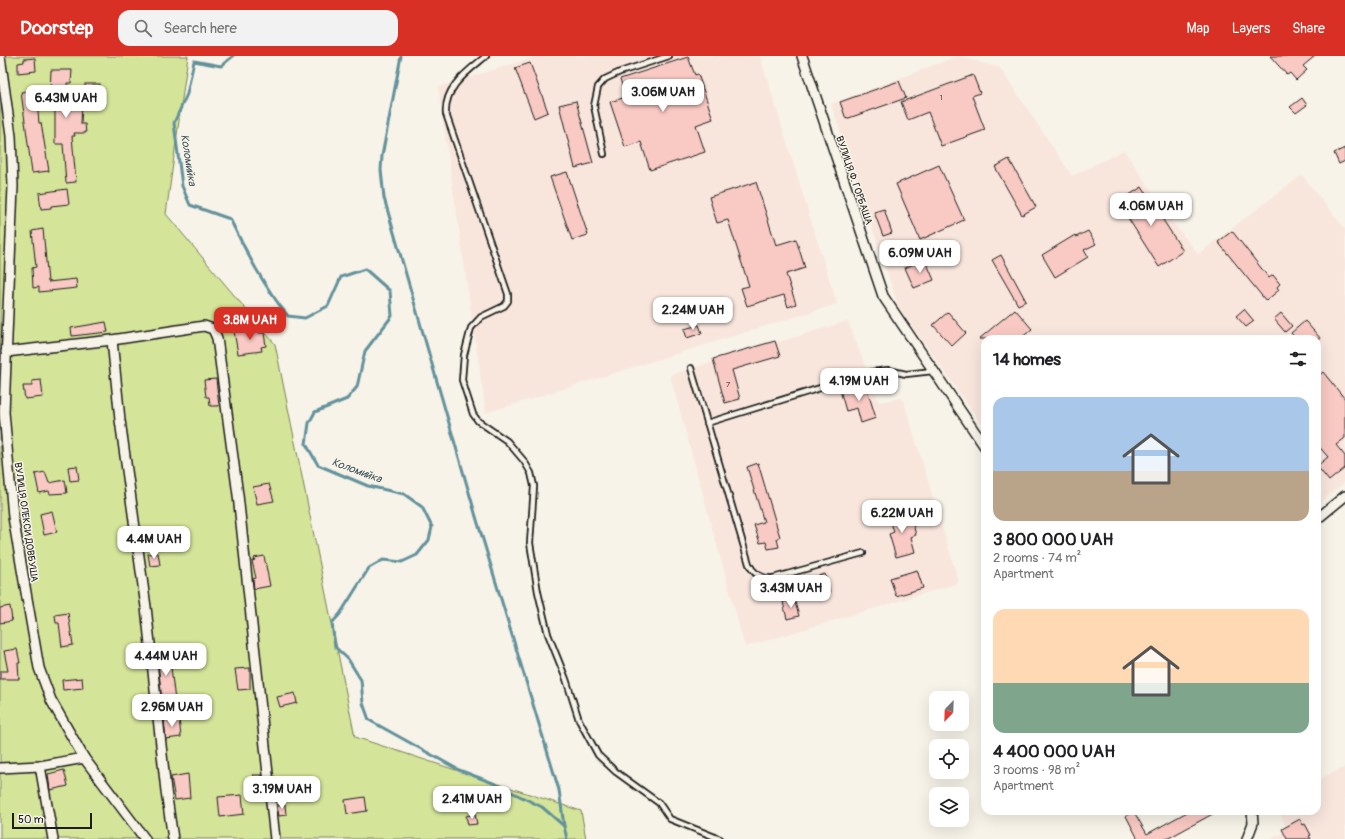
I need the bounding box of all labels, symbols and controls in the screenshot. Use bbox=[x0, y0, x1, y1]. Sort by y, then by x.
search box bbox=[118, 10, 398, 46]
text: Doorstep bbox=[20, 16, 94, 40]
icon: search bbox=[132, 17, 154, 39]
text: Search here bbox=[164, 19, 237, 38]
text: Map bbox=[1187, 20, 1210, 37]
text: Layers bbox=[1232, 20, 1270, 37]
text: Share bbox=[1292, 20, 1325, 37]
pin: 3.06M UAH bbox=[617, 79, 709, 113]
text: 3.06M UAH bbox=[631, 84, 695, 100]
pin: 6.43M UAH bbox=[20, 85, 112, 119]
text: 6.43M UAH bbox=[35, 90, 97, 106]
house number: 1 bbox=[939, 93, 943, 102]
water label: Коломийка bbox=[178, 133, 199, 188]
street label: ВУЛИЦЯ Ф. ГОРБАША bbox=[833, 134, 875, 227]
pin: 4.06M UAH bbox=[1105, 193, 1197, 227]
text: 4.06M UAH bbox=[1119, 198, 1183, 214]
pin: 6.09M UAH bbox=[874, 240, 966, 274]
text: 6.09M UAH bbox=[888, 245, 952, 261]
pin: 2.24M UAH bbox=[647, 297, 739, 331]
text: 2.24M UAH bbox=[662, 302, 724, 318]
pin: 3.8M UAH bbox=[209, 307, 291, 341]
text: 3.8M UAH bbox=[223, 312, 277, 328]
icon: filters bbox=[1287, 348, 1309, 370]
text: 14 homes bbox=[993, 349, 1061, 370]
pin: 4.19M UAH bbox=[813, 368, 905, 402]
text: 4.19M UAH bbox=[829, 373, 889, 389]
house number: 7 bbox=[726, 380, 731, 389]
icon: home bbox=[1115, 423, 1187, 495]
water label: Коломийка bbox=[330, 455, 384, 486]
street label: ВУЛИЦЯ ОЛЕКСИ ДОВБУША bbox=[12, 461, 40, 583]
pin: 6.22M UAH bbox=[856, 500, 948, 534]
text: 6.22M UAH bbox=[871, 505, 933, 521]
pin: 4.4M UAH bbox=[113, 526, 195, 560]
text: 3 800 000 UAH bbox=[993, 529, 1113, 550]
text: 4.4M UAH bbox=[126, 531, 182, 547]
text: 2 rooms · 74 m² bbox=[993, 550, 1081, 566]
text: Apartment bbox=[993, 566, 1054, 582]
pin: 3.43M UAH bbox=[745, 575, 837, 609]
text: 3.43M UAH bbox=[760, 580, 822, 596]
icon: home bbox=[1115, 635, 1187, 707]
pin: 4.44M UAH bbox=[120, 643, 212, 677]
text: 4.44M UAH bbox=[135, 648, 197, 664]
north arrow bbox=[929, 691, 969, 731]
map controls bbox=[929, 691, 969, 827]
pin: 2.96M UAH bbox=[126, 694, 218, 728]
text: 2.96M UAH bbox=[141, 699, 203, 715]
button: locate bbox=[929, 739, 969, 779]
text: 4 400 000 UAH bbox=[993, 741, 1115, 762]
text: 3 rooms · 98 m² bbox=[993, 762, 1080, 778]
pin: 3.19M UAH bbox=[236, 776, 328, 810]
text: Apartment bbox=[993, 778, 1054, 794]
text: 3.19M UAH bbox=[252, 781, 312, 797]
pin: 2.41M UAH bbox=[426, 786, 518, 820]
button: layers bbox=[929, 787, 969, 827]
text: 2.41M UAH bbox=[442, 791, 502, 807]
scale bar bbox=[12, 811, 92, 830]
text: 50 m bbox=[18, 813, 44, 826]

